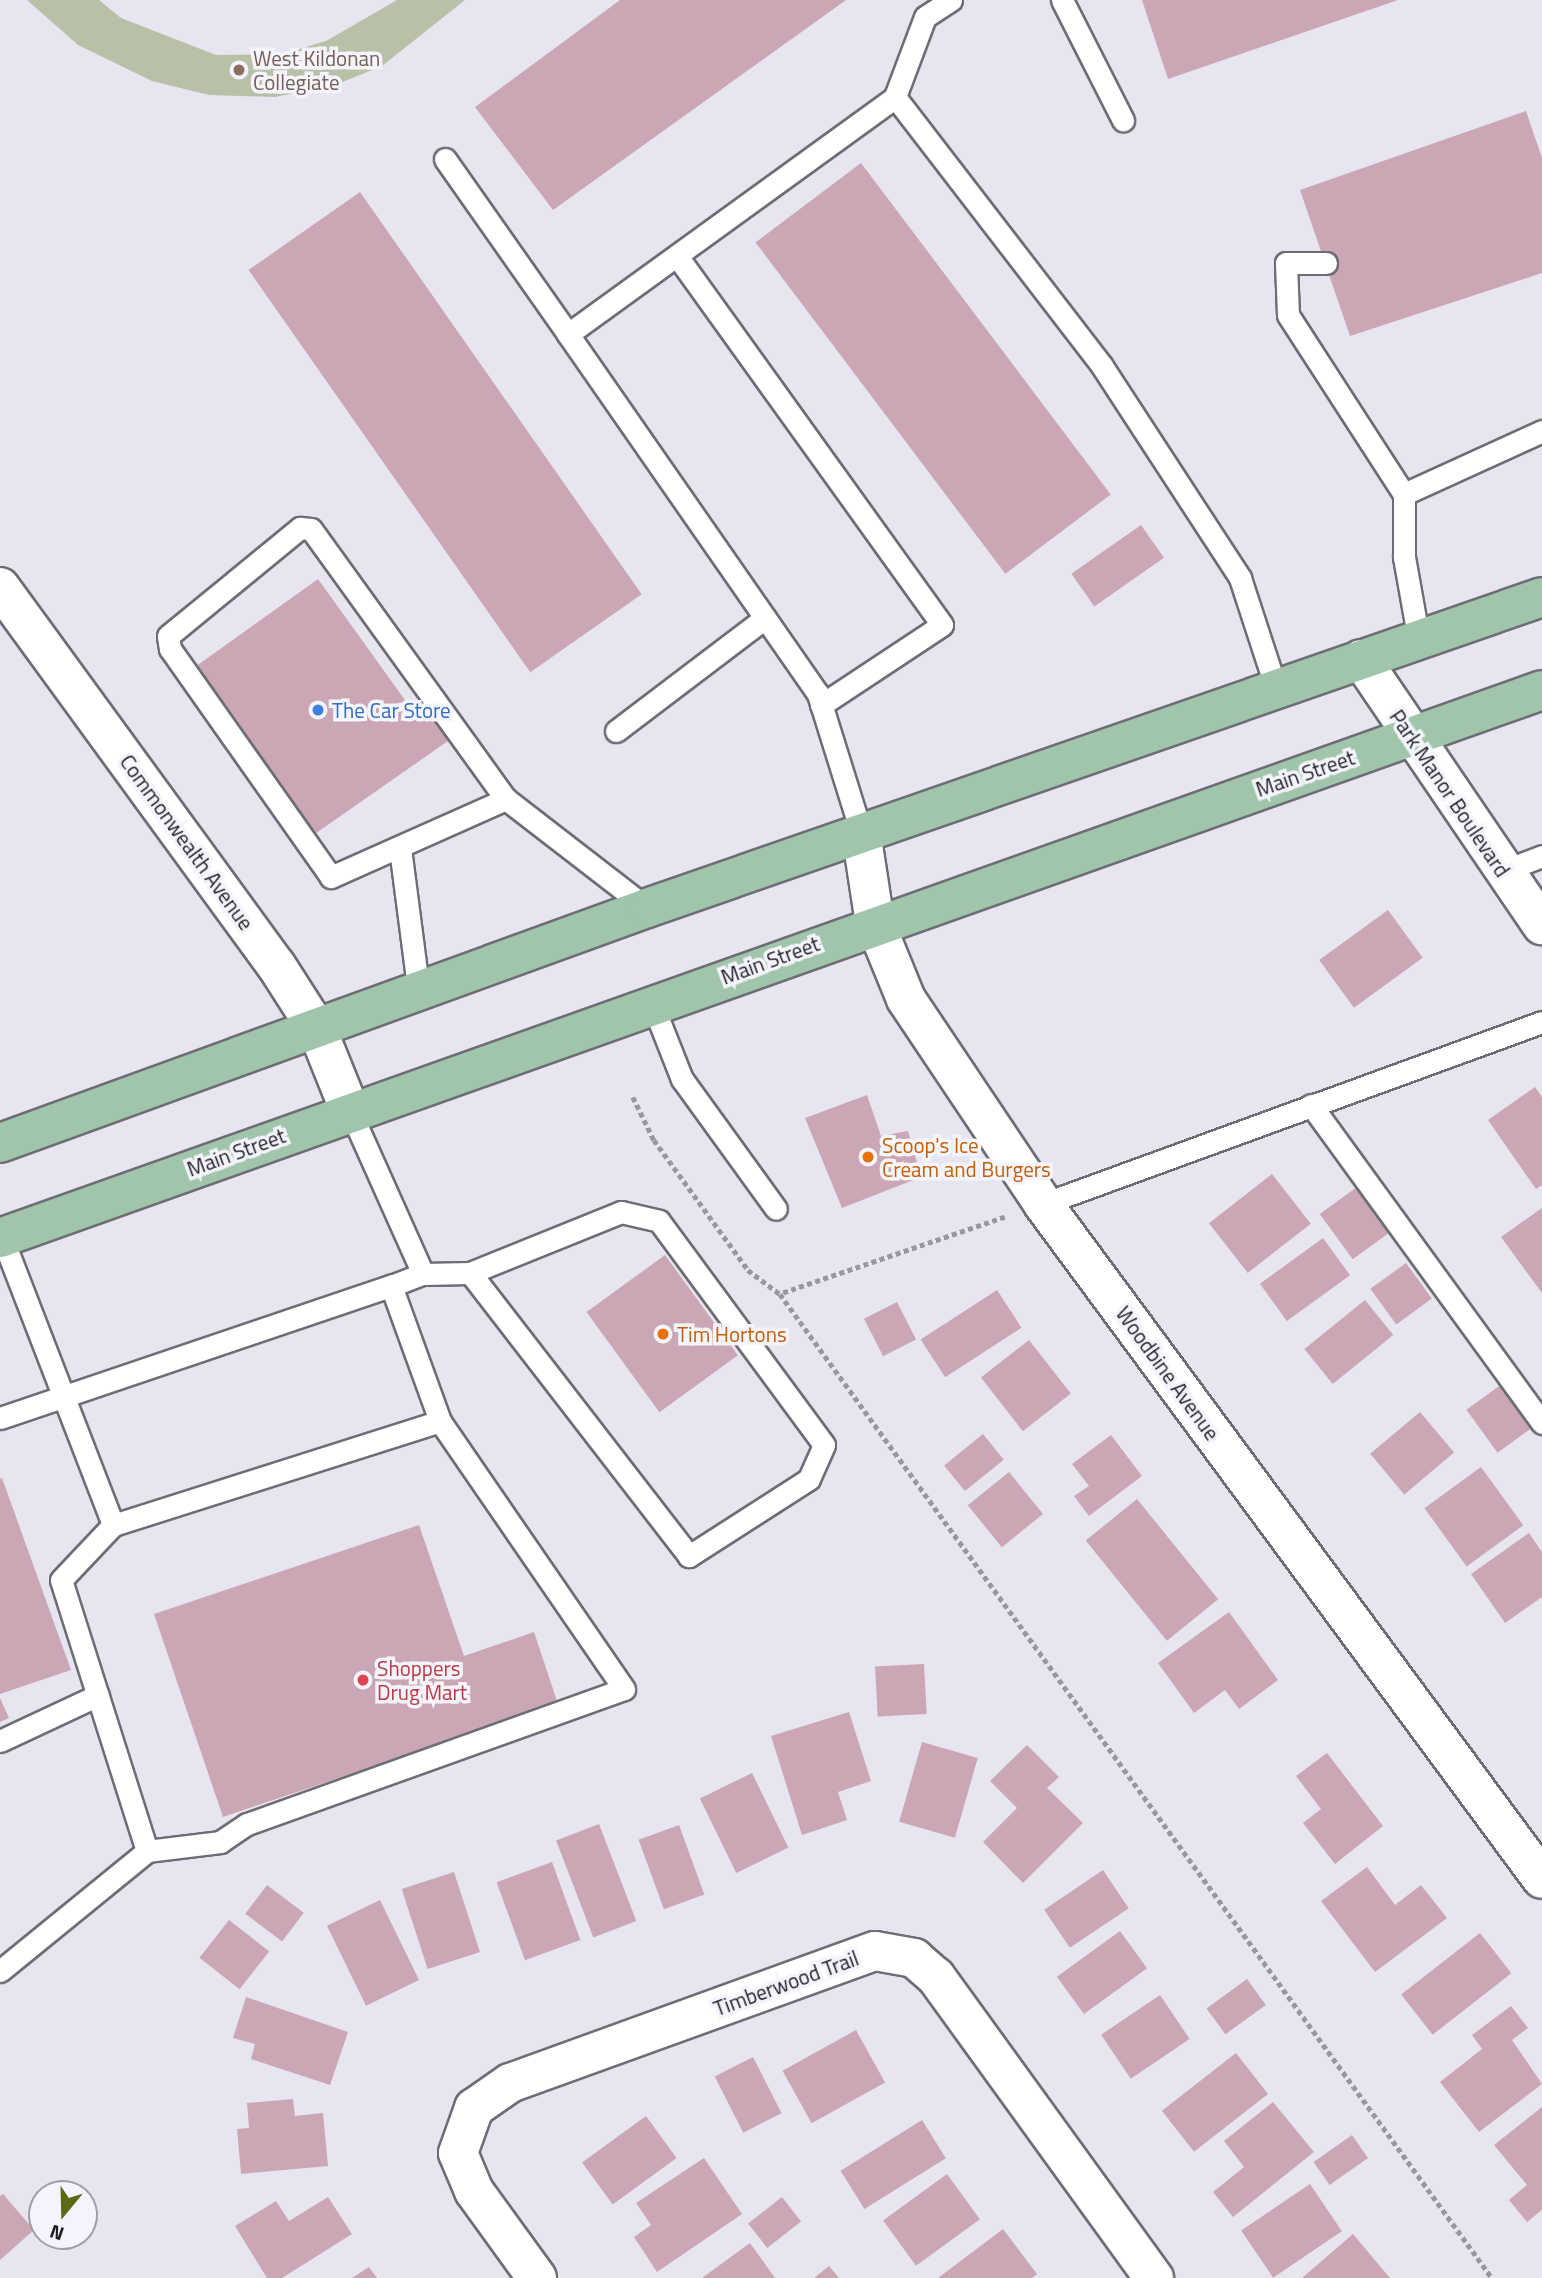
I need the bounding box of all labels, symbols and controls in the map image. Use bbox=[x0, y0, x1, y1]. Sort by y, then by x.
place label: West Kildonan Collegiate bbox=[253, 45, 380, 95]
marker: West Kildonan Collegiate bbox=[231, 62, 247, 78]
place label: The Car Store bbox=[332, 697, 451, 723]
marker: The Car Store bbox=[310, 702, 326, 718]
street label: Park Manor Boulevard bbox=[1385, 705, 1515, 881]
street label: Main Street bbox=[1252, 744, 1358, 802]
street label: Commonwealth Avenue bbox=[115, 749, 259, 935]
street label: Main Street bbox=[717, 931, 823, 989]
street label: Main Street bbox=[183, 1123, 289, 1181]
place label: Scoop's Ice Cream and Burgers bbox=[882, 1132, 1051, 1182]
marker: Scoop's Ice Cream and Burgers bbox=[860, 1149, 876, 1165]
street label: Woodbine Avenue bbox=[1111, 1301, 1225, 1445]
place label: Tim Hortons bbox=[677, 1321, 787, 1347]
marker: Tim Hortons bbox=[655, 1326, 671, 1342]
place label: Shoppers Drug Mart bbox=[377, 1655, 467, 1705]
marker: Shoppers Drug Mart bbox=[355, 1672, 371, 1688]
street label: Timberwood Trail bbox=[710, 1945, 862, 2021]
north arrow bbox=[28, 2180, 98, 2250]
text: N bbox=[46, 2218, 68, 2249]

